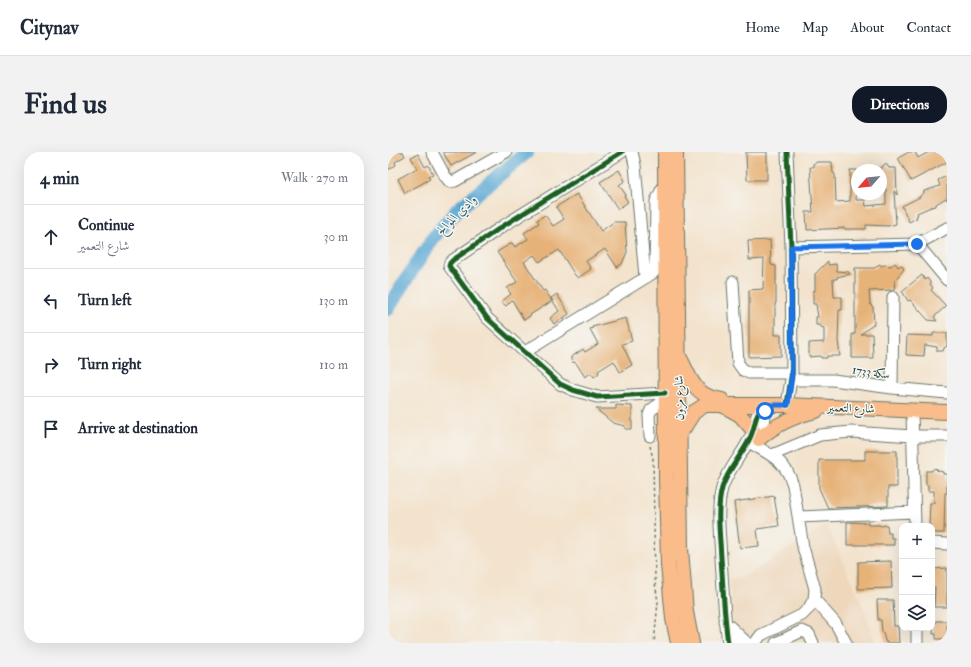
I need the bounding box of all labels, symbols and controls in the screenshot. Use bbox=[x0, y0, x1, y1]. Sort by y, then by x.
text: Citynav bbox=[20, 16, 79, 40]
text: Home bbox=[745, 19, 780, 36]
text: Map bbox=[802, 19, 828, 36]
text: About bbox=[850, 19, 884, 36]
text: Contact bbox=[906, 19, 951, 36]
button: Directions bbox=[852, 86, 947, 123]
text: Find us bbox=[24, 87, 107, 122]
north arrow bbox=[851, 164, 887, 200]
text: 4 min bbox=[40, 168, 79, 189]
text: Walk · 270 m bbox=[281, 170, 348, 186]
water label: وادي الموالح bbox=[433, 191, 482, 240]
text: Continue bbox=[78, 216, 134, 235]
icon: ahead bbox=[40, 226, 62, 248]
text: 30 m bbox=[324, 229, 348, 245]
route end bbox=[908, 235, 926, 253]
text: شارع التعمير bbox=[78, 238, 130, 254]
icon: left bbox=[40, 290, 62, 312]
text: Turn left bbox=[78, 291, 132, 310]
text: 130 m bbox=[319, 293, 348, 309]
icon: right bbox=[40, 354, 62, 376]
text: Turn right bbox=[78, 355, 141, 374]
text: 110 m bbox=[319, 357, 348, 373]
street label: سكة 1733 bbox=[851, 362, 891, 383]
street label: شارع مزون bbox=[672, 375, 690, 421]
street label: شارع التعمير bbox=[825, 400, 875, 420]
route start bbox=[756, 402, 774, 420]
icon: arrive bbox=[40, 418, 62, 440]
text: Arrive at destination bbox=[78, 419, 198, 438]
map controls bbox=[899, 523, 935, 631]
button: + bbox=[899, 523, 935, 559]
button: − bbox=[899, 559, 935, 595]
button: layers bbox=[899, 595, 935, 631]

